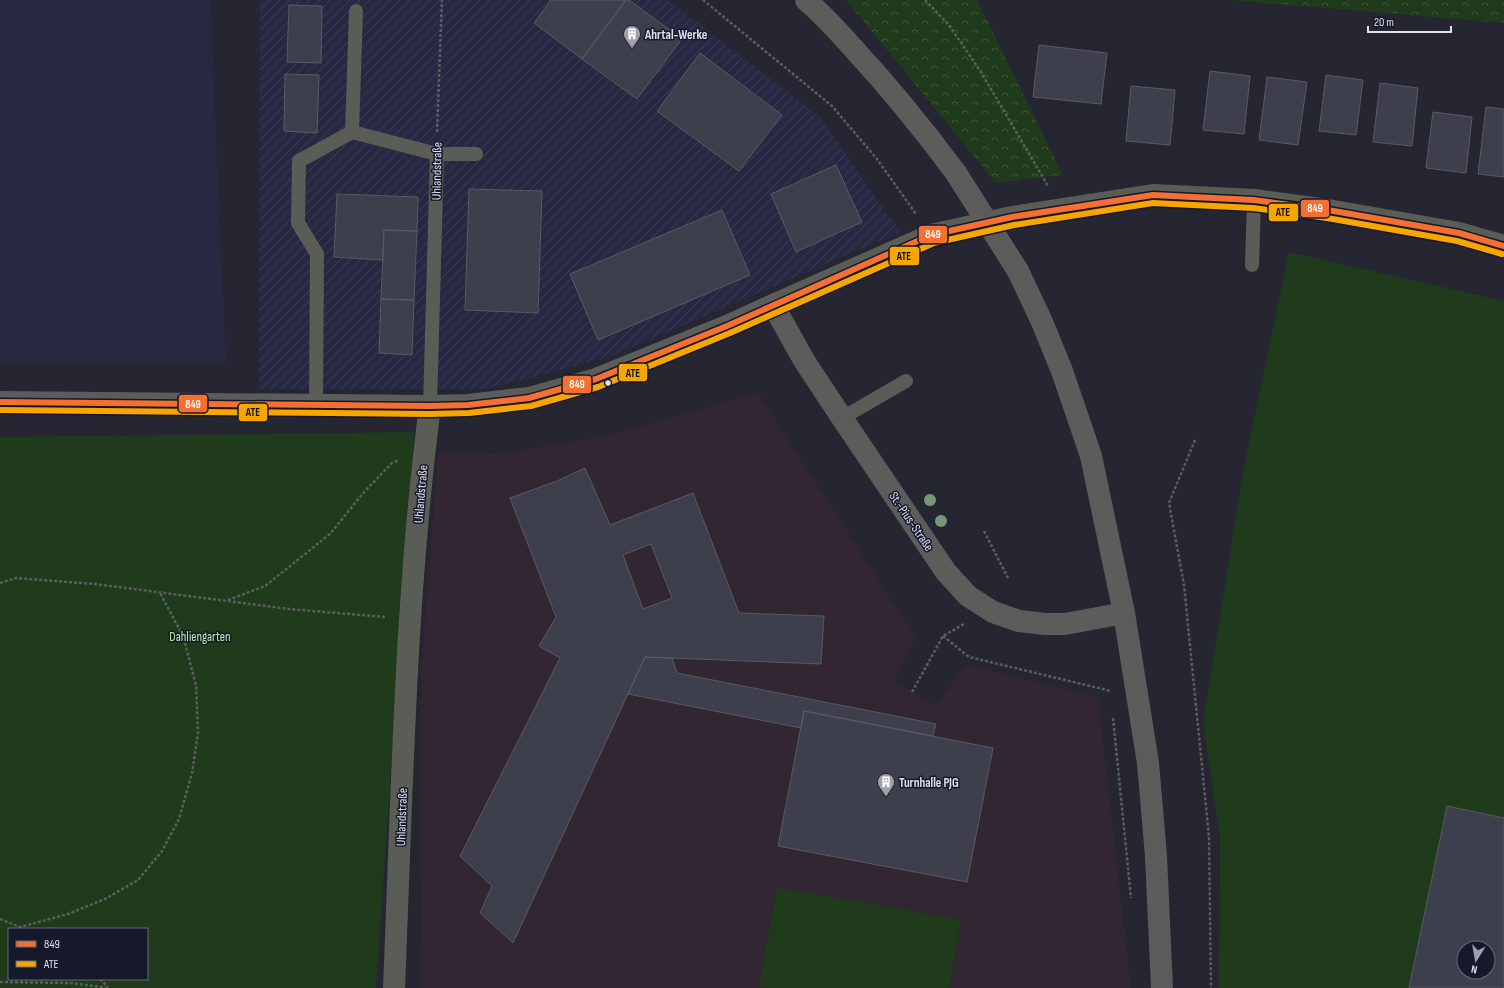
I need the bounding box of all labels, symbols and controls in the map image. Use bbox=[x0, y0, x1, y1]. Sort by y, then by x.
scale bar bbox=[1368, 8, 1451, 34]
text: 20 m bbox=[1374, 15, 1394, 30]
building icon: Ahrtal-Werke bbox=[622, 24, 642, 49]
place label: Ahrtal-Werke bbox=[644, 27, 708, 43]
street label: Uhlandstraße bbox=[428, 142, 446, 200]
line badge: 849 bbox=[1300, 199, 1330, 218]
text: 849 bbox=[1307, 202, 1323, 215]
line badge: ATE bbox=[1268, 203, 1299, 222]
text: ATE bbox=[1275, 206, 1290, 219]
line badge: 849 bbox=[918, 225, 948, 244]
text: 849 bbox=[925, 228, 941, 241]
line badge: ATE bbox=[889, 246, 920, 266]
text: ATE bbox=[896, 250, 911, 263]
line badge: ATE bbox=[618, 363, 648, 382]
text: ATE bbox=[625, 367, 640, 380]
line badge: 849 bbox=[562, 375, 592, 394]
text: 849 bbox=[569, 378, 585, 391]
unlabelled marker bbox=[603, 378, 613, 388]
line badge: 849 bbox=[178, 394, 208, 413]
text: 849 bbox=[185, 398, 201, 411]
line badge: ATE bbox=[238, 403, 268, 422]
text: ATE bbox=[245, 406, 260, 419]
street label: Uhlandstraße bbox=[410, 464, 432, 524]
street label: St.-Pius-Straße bbox=[885, 489, 937, 554]
park label: Dahliengarten bbox=[169, 629, 231, 645]
building icon: Turnhalle PJG bbox=[876, 772, 896, 797]
place label: Turnhalle PJG bbox=[899, 775, 959, 791]
street label: Uhlandstraße bbox=[393, 788, 411, 846]
legend bbox=[8, 928, 148, 980]
text: 849 bbox=[44, 937, 60, 952]
north arrow bbox=[1456, 940, 1496, 980]
text: ATE bbox=[43, 957, 59, 972]
text: N bbox=[1470, 962, 1478, 976]

